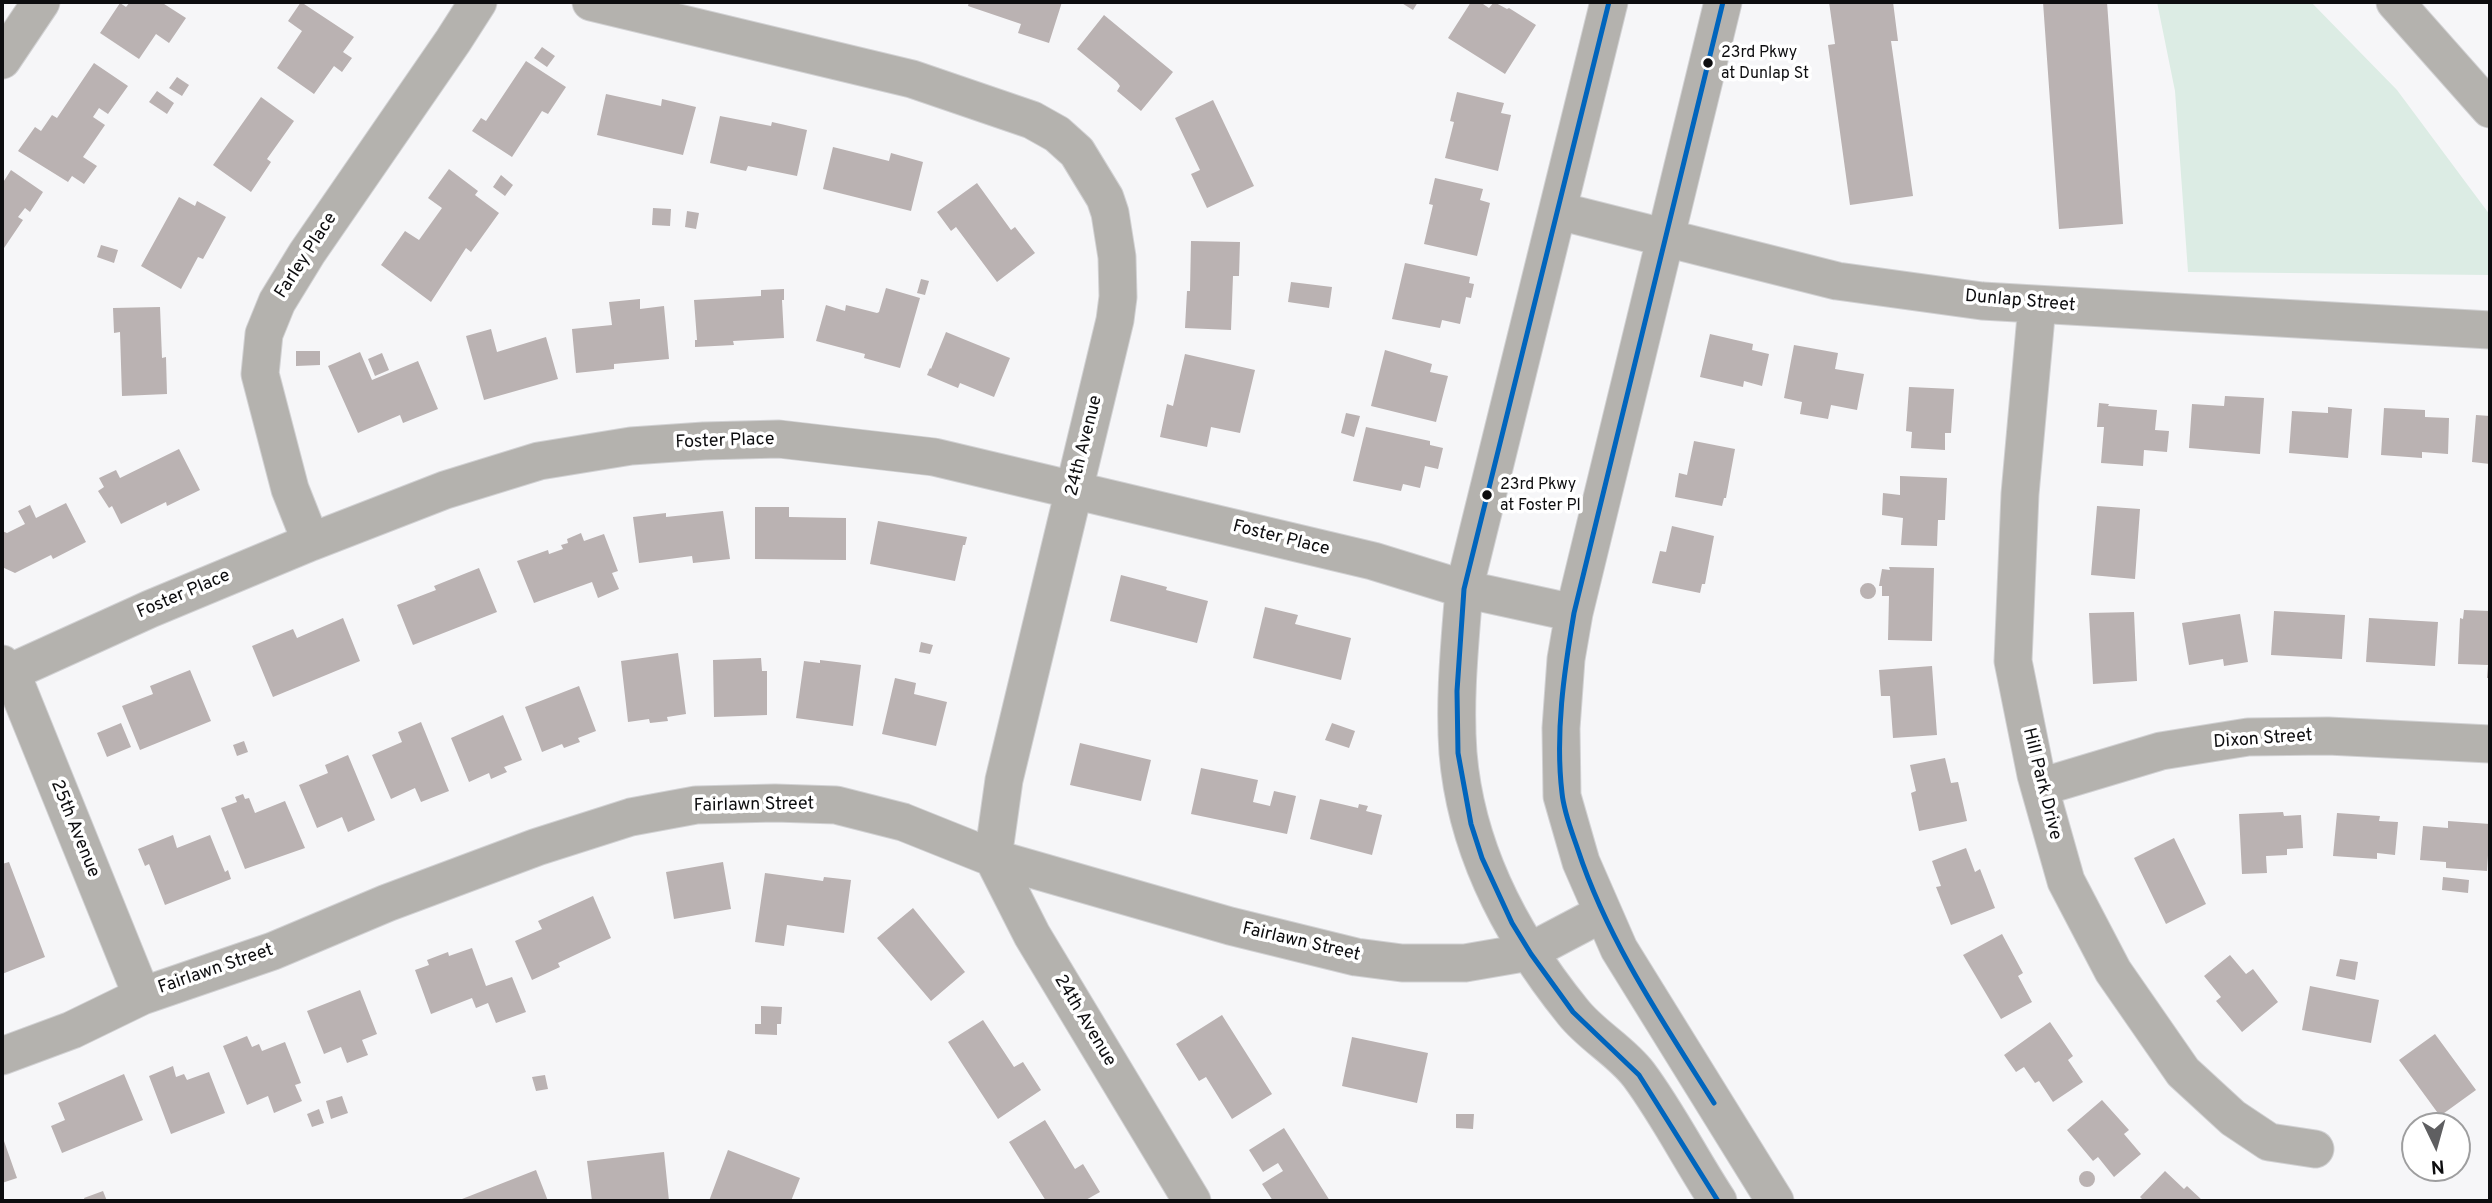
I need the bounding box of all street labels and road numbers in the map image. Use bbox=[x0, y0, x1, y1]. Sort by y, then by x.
street label: Farley Place bbox=[271, 209, 343, 303]
street label: Dunlap Street bbox=[1964, 286, 2076, 318]
street label: 24th Avenue bbox=[1062, 393, 1108, 499]
street label: Foster Place bbox=[675, 429, 775, 455]
street label: Foster Place bbox=[1230, 517, 1332, 561]
street label: Foster Place bbox=[134, 566, 234, 624]
street label: Hill Park Drive bbox=[2017, 726, 2065, 842]
street label: Dixon Street bbox=[2213, 726, 2313, 754]
street label: 25th Avenue bbox=[45, 777, 103, 881]
street label: Fairlawn Street bbox=[694, 794, 814, 818]
street label: Fairlawn Street bbox=[1240, 919, 1362, 967]
street label: Fairlawn Street bbox=[156, 940, 276, 1000]
street label: 24th Avenue bbox=[1048, 971, 1120, 1071]

